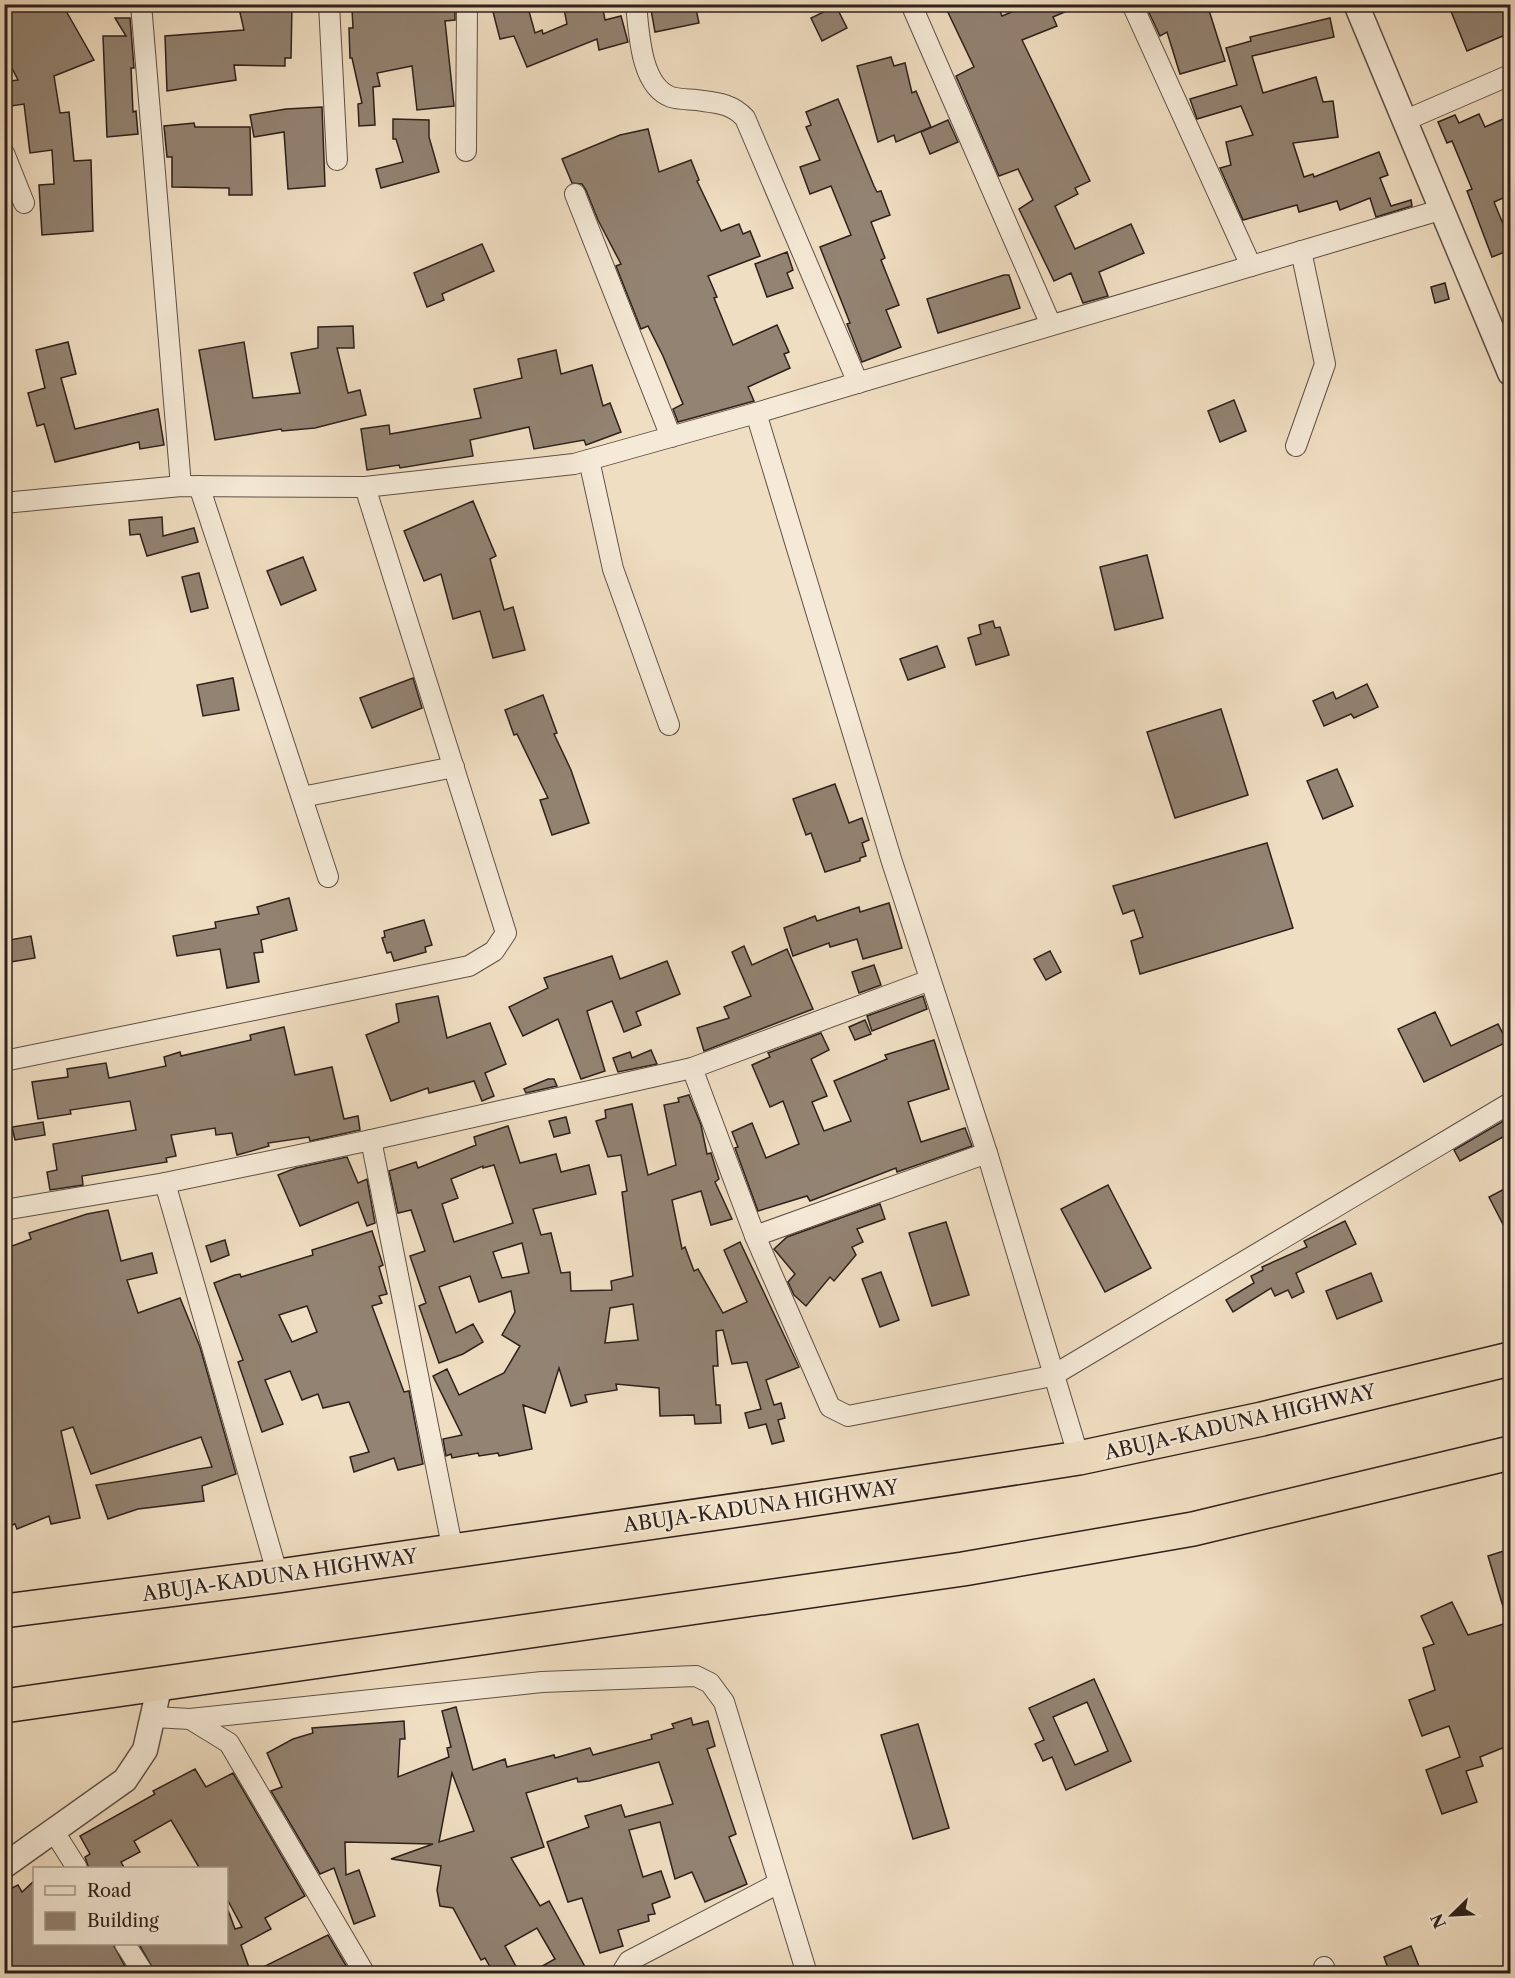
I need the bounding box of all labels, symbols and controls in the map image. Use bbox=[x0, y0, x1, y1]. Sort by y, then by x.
street label: ABUJA-KADUNA HIGHWAY bbox=[1101, 1379, 1379, 1465]
street label: ABUJA-KADUNA HIGHWAY bbox=[621, 1475, 901, 1537]
street label: ABUJA-KADUNA HIGHWAY bbox=[140, 1544, 420, 1606]
legend bbox=[33, 1867, 228, 1945]
text: Road bbox=[87, 1880, 132, 1902]
north arrow bbox=[1422, 1885, 1482, 1945]
text: Building bbox=[87, 1910, 159, 1932]
text: N bbox=[1426, 1911, 1450, 1932]

